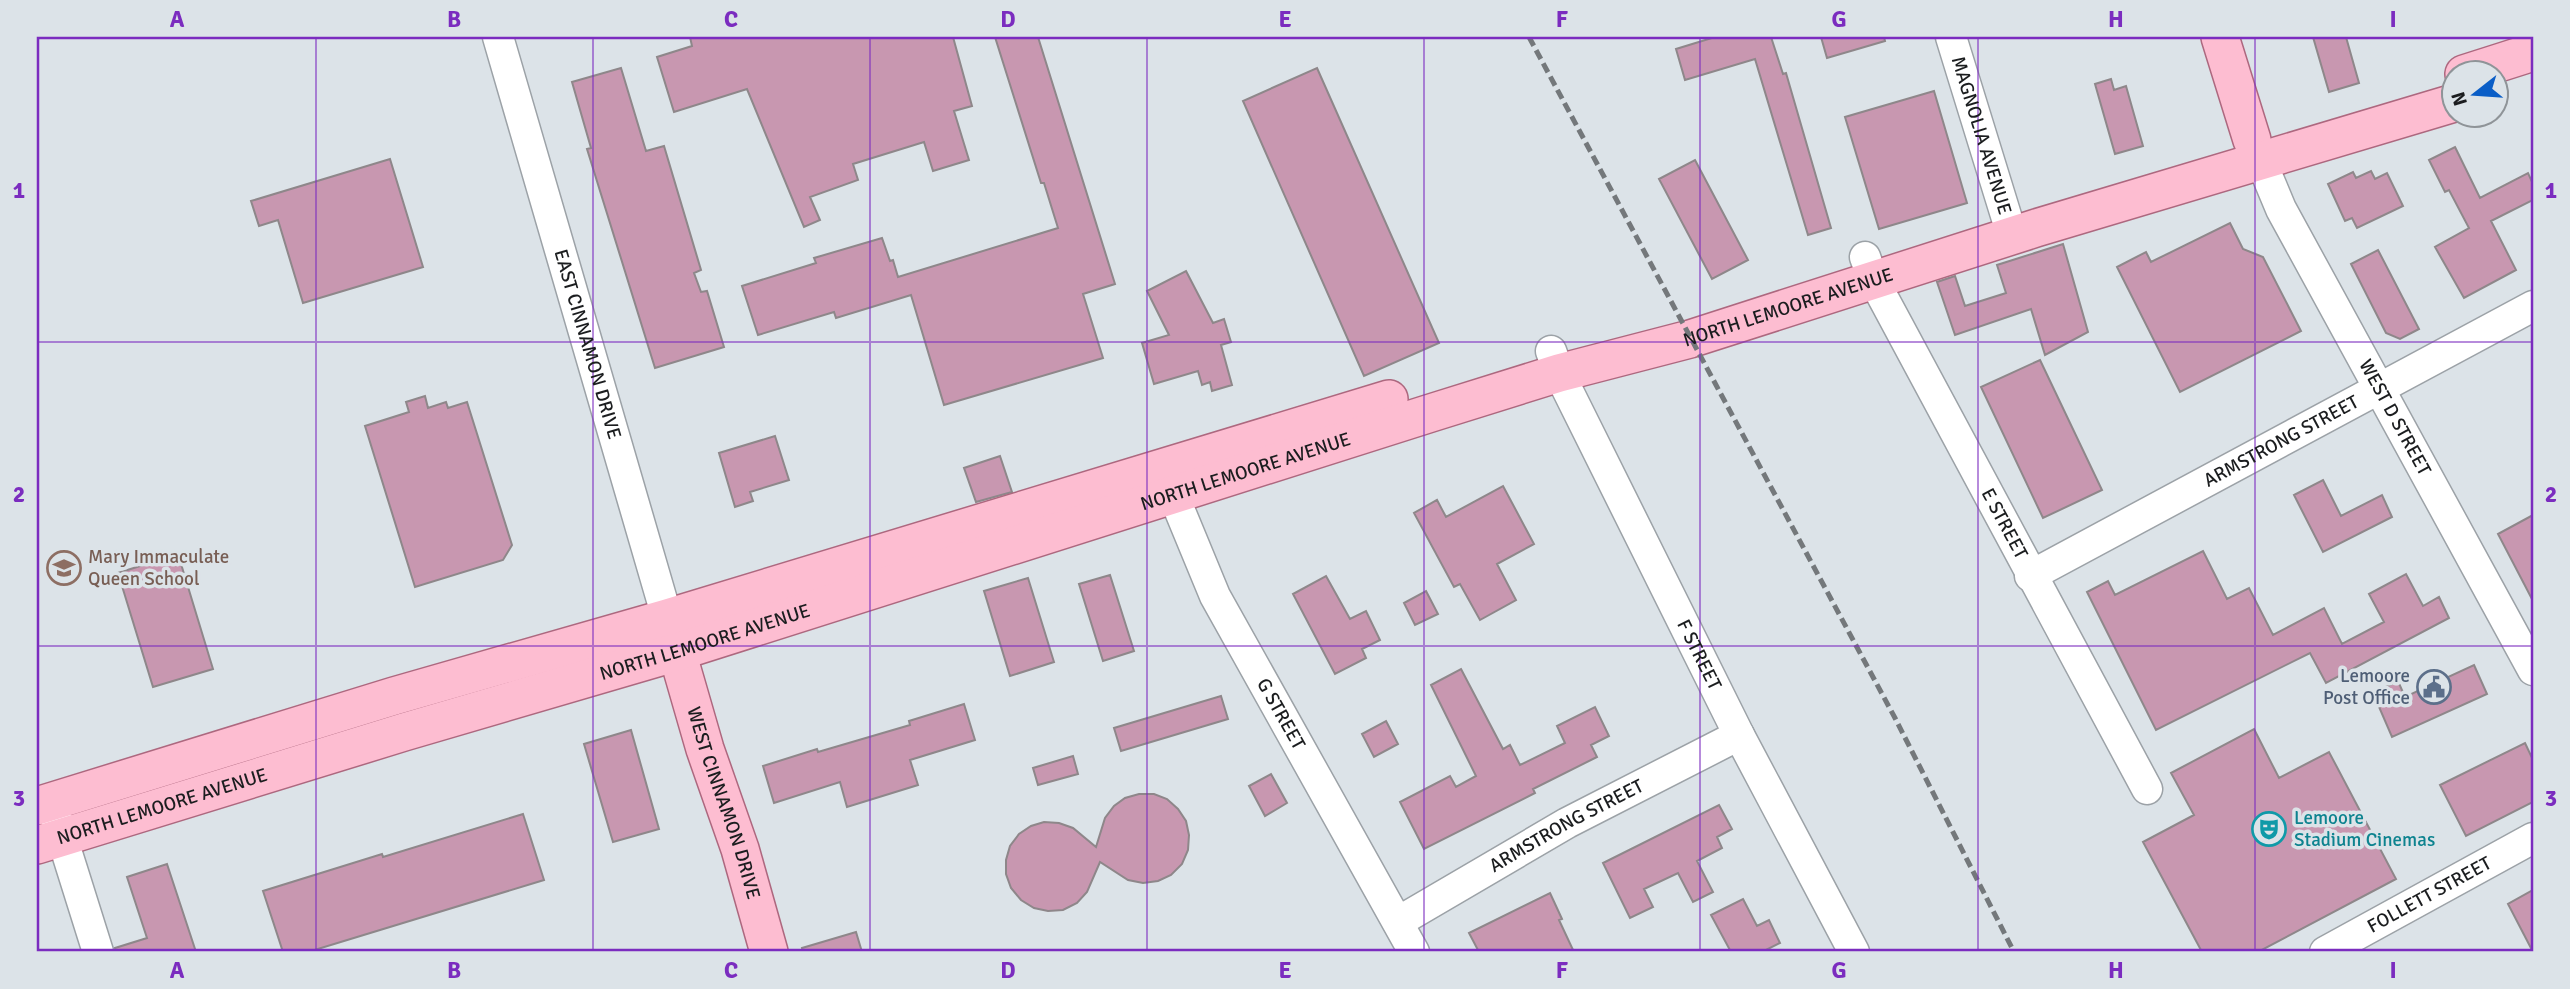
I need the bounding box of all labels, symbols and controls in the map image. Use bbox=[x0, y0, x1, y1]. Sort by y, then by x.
text: A bbox=[170, 5, 185, 34]
text: B bbox=[447, 5, 461, 34]
text: C bbox=[724, 5, 738, 34]
text: D bbox=[1000, 5, 1016, 34]
text: E bbox=[1278, 5, 1292, 34]
text: F bbox=[1556, 5, 1568, 34]
text: G bbox=[1831, 5, 1847, 34]
text: H bbox=[2108, 5, 2124, 34]
text: I bbox=[2389, 5, 2397, 34]
street label: MAGNOLIA AVENUE bbox=[1946, 53, 2017, 217]
north arrow bbox=[2440, 60, 2510, 130]
text: N bbox=[2446, 89, 2473, 109]
text: 1 bbox=[13, 176, 25, 205]
text: 1 bbox=[2545, 176, 2557, 205]
street label: EAST CINNAMON DRIVE bbox=[548, 247, 626, 442]
street label: NORTH LEMOORE AVENUE bbox=[1680, 263, 1896, 352]
street label: WEST D STREET bbox=[2353, 355, 2437, 480]
street label: ARMSTRONG STREET bbox=[2199, 390, 2363, 493]
street label: NORTH LEMOORE AVENUE bbox=[1138, 427, 1354, 516]
text: 2 bbox=[13, 480, 25, 509]
text: 2 bbox=[2545, 480, 2557, 509]
street label: E STREET bbox=[1976, 484, 2033, 564]
place label: Mary Immaculate Queen School bbox=[88, 545, 229, 591]
school or university icon: Mary Immaculate Queen School bbox=[45, 549, 83, 587]
street label: NORTH LEMOORE AVENUE bbox=[597, 599, 813, 686]
street label: F STREET bbox=[1671, 615, 1727, 695]
place label: Lemoore Post Office bbox=[2323, 664, 2410, 710]
public building icon: Lemoore Post Office bbox=[2415, 668, 2453, 706]
street label: G STREET bbox=[1251, 674, 1311, 754]
street label: WEST CINNAMON DRIVE bbox=[681, 704, 766, 902]
street label: NORTH LEMOORE AVENUE bbox=[54, 763, 270, 850]
street label: ARMSTRONG STREET bbox=[1485, 774, 1648, 878]
text: 3 bbox=[13, 784, 25, 813]
text: 3 bbox=[2545, 784, 2557, 813]
place label: Lemoore Stadium Cinemas bbox=[2294, 806, 2435, 852]
theatre icon: Lemoore Stadium Cinemas bbox=[2250, 810, 2288, 848]
street label: FOLLETT STREET bbox=[2363, 851, 2496, 938]
text: A bbox=[170, 956, 185, 985]
text: B bbox=[447, 956, 461, 985]
text: C bbox=[724, 956, 738, 985]
text: D bbox=[1000, 956, 1016, 985]
text: E bbox=[1278, 956, 1292, 985]
text: F bbox=[1556, 956, 1568, 985]
text: G bbox=[1831, 956, 1847, 985]
text: H bbox=[2108, 956, 2124, 985]
text: I bbox=[2389, 956, 2397, 985]

